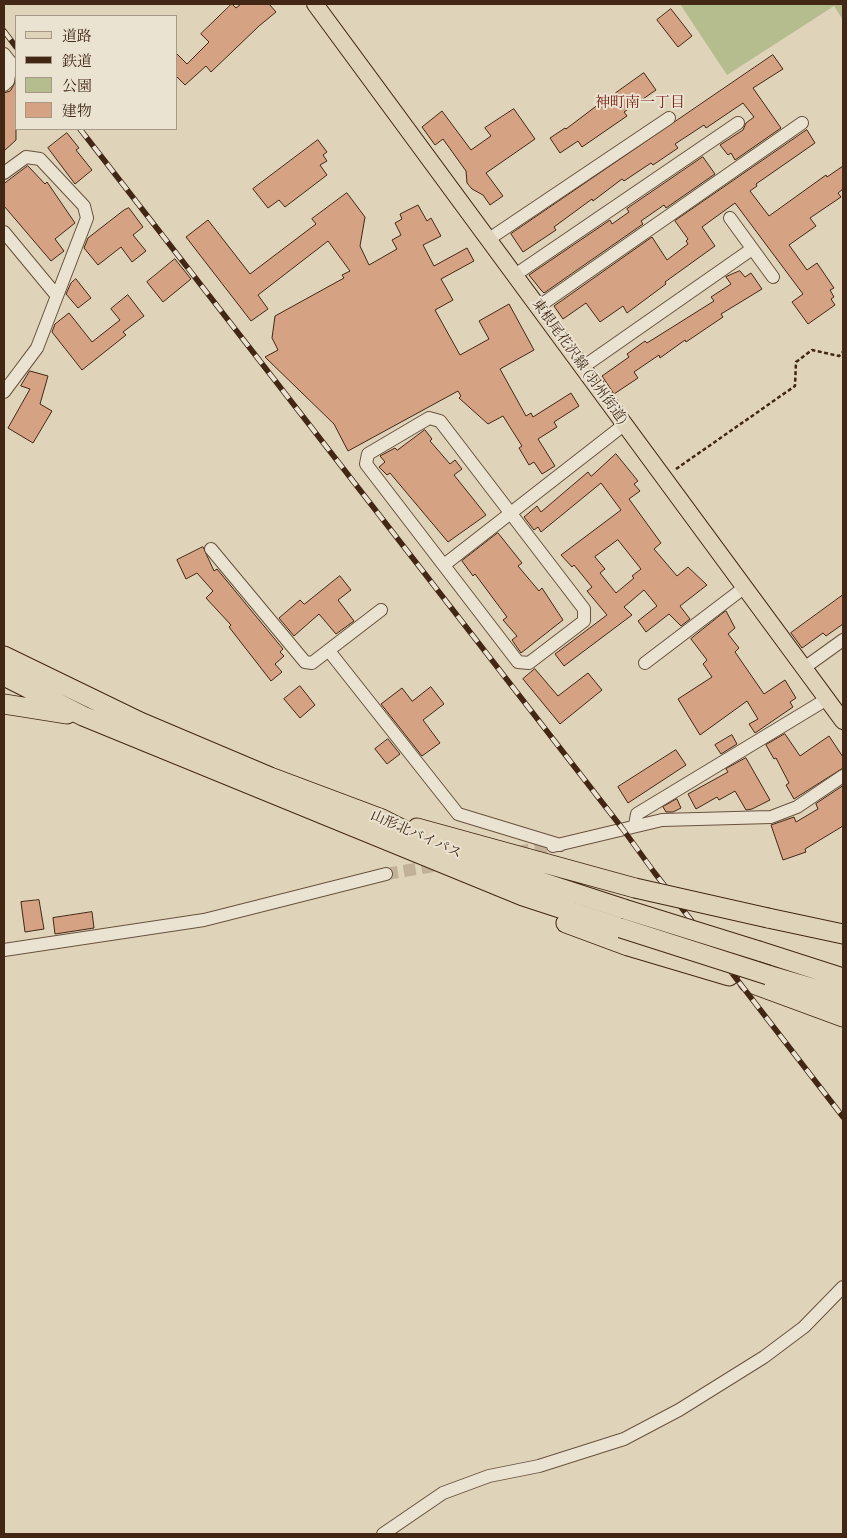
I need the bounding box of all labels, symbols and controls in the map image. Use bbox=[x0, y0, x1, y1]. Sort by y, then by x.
legend bbox=[15, 15, 178, 130]
text: 道路 bbox=[62, 27, 92, 45]
text: 鉄道 bbox=[62, 52, 92, 70]
text: 公園 bbox=[62, 77, 92, 95]
district label: 神町南一丁目 bbox=[595, 94, 685, 112]
text: 建物 bbox=[62, 102, 92, 120]
street label: 東根尾花沢線 (羽州街道) bbox=[528, 296, 630, 428]
street label: 山形北バイパス bbox=[368, 807, 464, 863]

